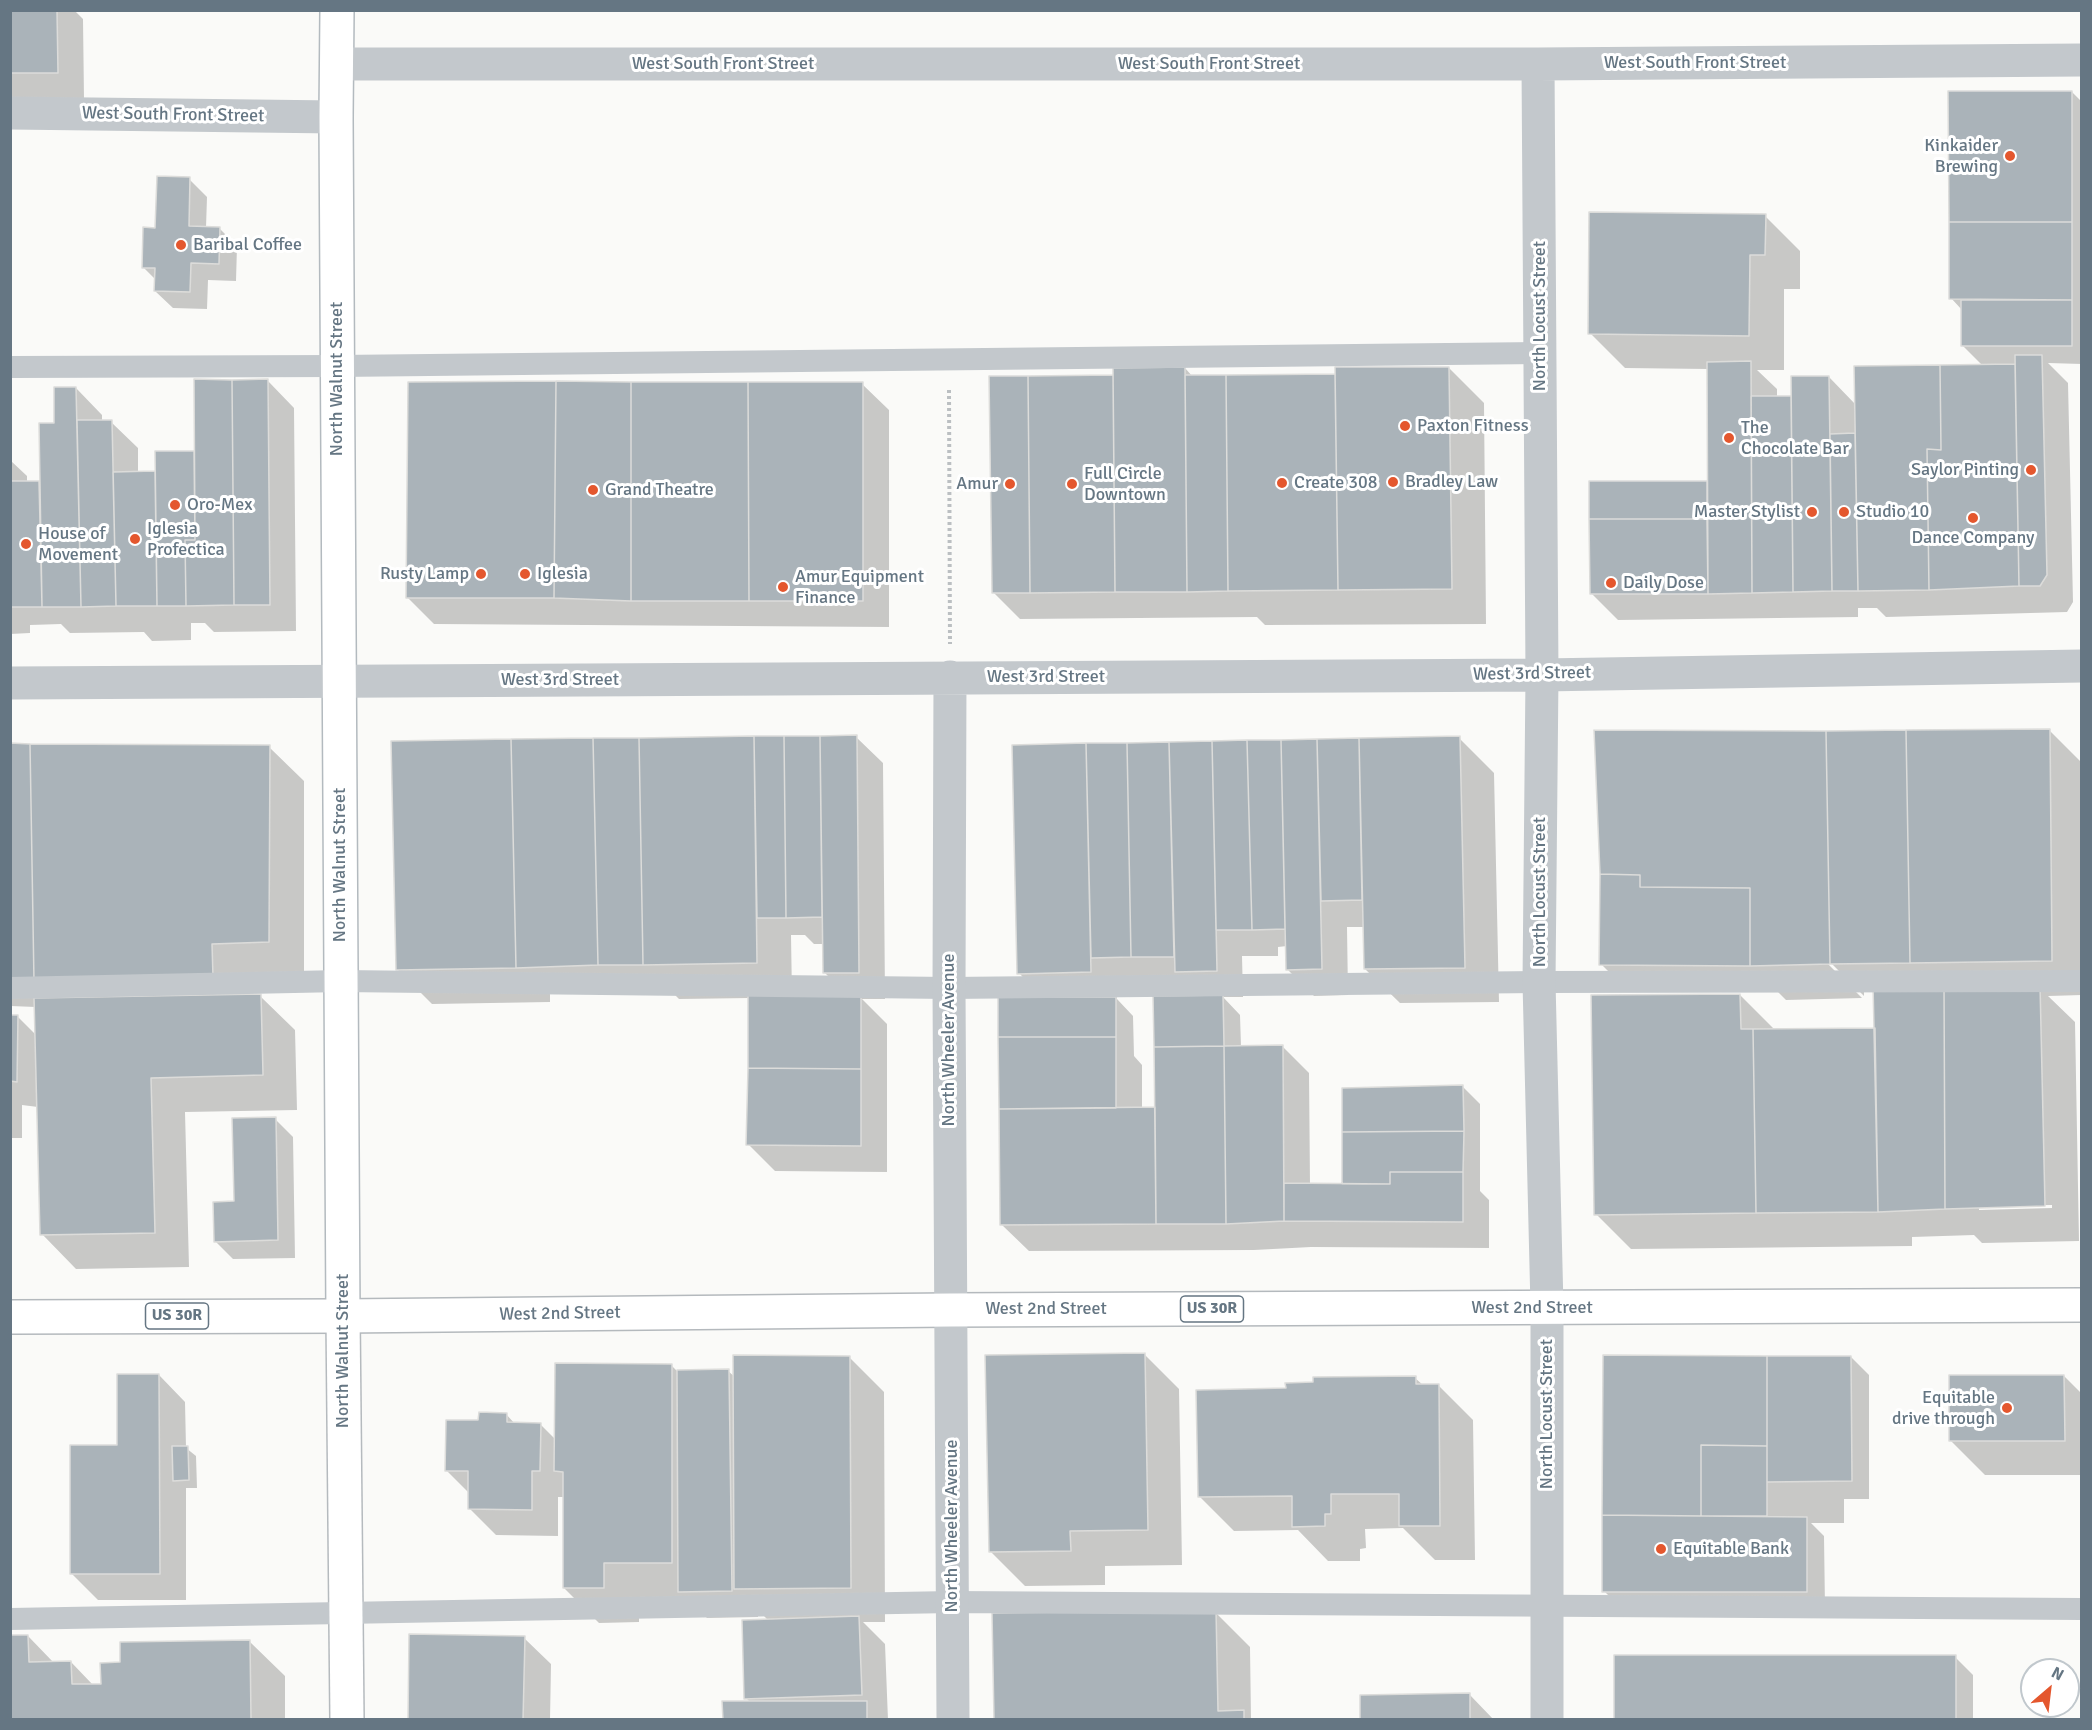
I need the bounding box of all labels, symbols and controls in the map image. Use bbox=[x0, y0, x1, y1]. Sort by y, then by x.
street label: West South Front Street bbox=[1604, 52, 1786, 74]
street label: West South Front Street bbox=[632, 53, 814, 75]
street label: West South Front Street bbox=[1118, 53, 1300, 75]
street label: West South Front Street bbox=[82, 103, 264, 127]
place label: Kinkaider Brewing bbox=[1924, 135, 1998, 178]
marker: Kinkaider Brewing bbox=[2003, 149, 2017, 163]
place label: Baribal Coffee bbox=[193, 234, 302, 256]
marker: Baribal Coffee bbox=[174, 238, 188, 252]
street label: North Locust Street bbox=[1529, 241, 1551, 391]
street label: North Walnut Street bbox=[326, 302, 348, 456]
place label: Paxton Fitness bbox=[1417, 415, 1529, 437]
place label: The Chocolate Bar bbox=[1741, 417, 1849, 460]
marker: Paxton Fitness bbox=[1398, 419, 1412, 433]
marker: The Chocolate Bar bbox=[1722, 431, 1736, 445]
place label: Saylor Pinting bbox=[1911, 459, 2019, 481]
place label: Full Circle Downtown bbox=[1084, 463, 1166, 506]
marker: Saylor Pinting bbox=[2024, 463, 2038, 477]
place label: Bradley Law bbox=[1405, 471, 1498, 493]
place label: Create 308 bbox=[1294, 472, 1377, 494]
place label: Amur bbox=[956, 473, 998, 495]
marker: Bradley Law bbox=[1386, 475, 1400, 489]
marker: Create 308 bbox=[1275, 476, 1289, 490]
marker: Amur bbox=[1003, 477, 1017, 491]
marker: Full Circle Downtown bbox=[1065, 477, 1079, 491]
place label: Grand Theatre bbox=[605, 479, 714, 501]
marker: Grand Theatre bbox=[586, 483, 600, 497]
place label: Oro-Mex bbox=[187, 494, 253, 516]
marker: Oro-Mex bbox=[168, 498, 182, 512]
place label: Master Stylist bbox=[1694, 501, 1800, 523]
place label: Studio 10 bbox=[1856, 501, 1929, 523]
marker: Master Stylist bbox=[1805, 505, 1819, 519]
marker: Studio 10 bbox=[1837, 505, 1851, 519]
marker: Dance Company bbox=[1966, 511, 1980, 525]
place label: Iglesia Profectica bbox=[147, 518, 225, 560]
place label: House of Movement bbox=[38, 523, 118, 566]
place label: Dance Company bbox=[1912, 527, 2034, 549]
marker: Iglesia Profectica bbox=[128, 532, 142, 546]
marker: House of Movement bbox=[19, 537, 33, 551]
place label: Rusty Lamp bbox=[380, 563, 469, 585]
place label: Iglesia bbox=[537, 563, 588, 585]
place label: Amur Equipment Finance bbox=[795, 566, 924, 608]
marker: Rusty Lamp bbox=[474, 567, 488, 581]
marker: Iglesia bbox=[518, 567, 532, 581]
place label: Daily Dose bbox=[1623, 572, 1704, 594]
marker: Daily Dose bbox=[1604, 576, 1618, 590]
marker: Amur Equipment Finance bbox=[776, 580, 790, 594]
street label: West 3rd Street bbox=[1473, 662, 1591, 686]
street label: West 3rd Street bbox=[987, 666, 1105, 688]
street label: West 3rd Street bbox=[501, 669, 619, 691]
street label: North Walnut Street bbox=[329, 788, 351, 942]
street label: North Locust Street bbox=[1529, 817, 1551, 967]
street label: North Wheeler Avenue bbox=[938, 954, 960, 1126]
street label: North Walnut Street bbox=[332, 1274, 354, 1428]
road number: US 30R bbox=[1180, 1296, 1244, 1322]
street label: West 2nd Street bbox=[1471, 1297, 1593, 1319]
street label: West 2nd Street bbox=[985, 1298, 1107, 1320]
street label: West 2nd Street bbox=[499, 1302, 621, 1326]
road number: US 30R bbox=[146, 1303, 208, 1329]
street label: North Locust Street bbox=[1536, 1339, 1558, 1489]
place label: Equitable drive through bbox=[1892, 1387, 1995, 1430]
marker: Equitable drive through bbox=[2000, 1401, 2014, 1415]
street label: North Wheeler Avenue bbox=[941, 1440, 963, 1612]
place label: Equitable Bank bbox=[1673, 1538, 1789, 1560]
marker: Equitable Bank bbox=[1654, 1542, 1668, 1556]
north arrow bbox=[2020, 1658, 2080, 1718]
text: N bbox=[2048, 1662, 2067, 1685]

